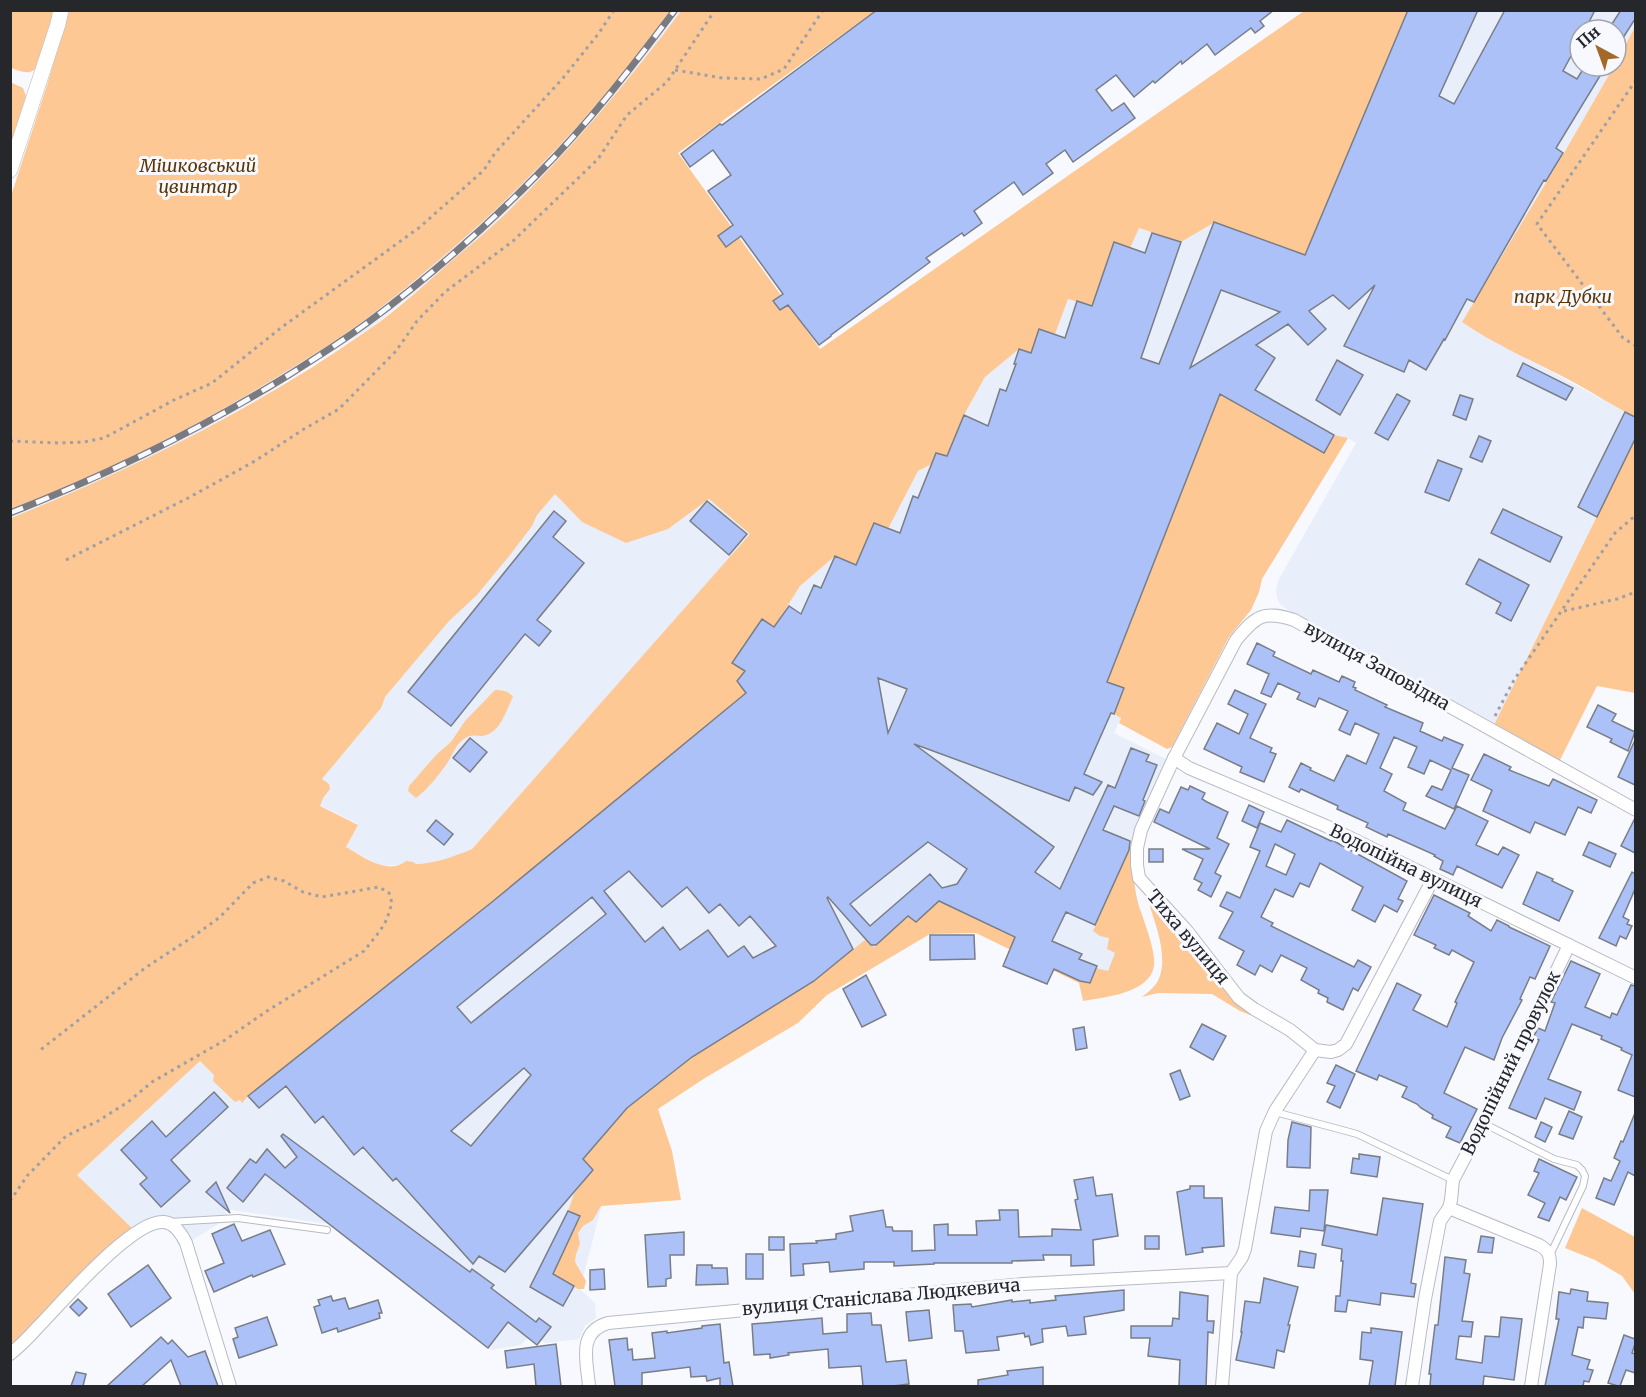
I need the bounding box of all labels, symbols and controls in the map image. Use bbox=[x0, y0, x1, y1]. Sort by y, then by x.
north arrow bbox=[1568, 18, 1628, 78]
text: Пн bbox=[1573, 21, 1604, 52]
park label: Мішковський цвинтар bbox=[139, 154, 256, 198]
park label: парк Дубки bbox=[1514, 285, 1612, 308]
street label: вулиця Заповідна bbox=[1300, 616, 1454, 715]
street label: Водопійна вулиця bbox=[1326, 819, 1487, 913]
street label: Тиха вулиця bbox=[1142, 885, 1235, 989]
street label: Водопійний провулок bbox=[1456, 966, 1566, 1159]
street label: вулиця Станіслава Людкевича bbox=[741, 1273, 1021, 1320]

